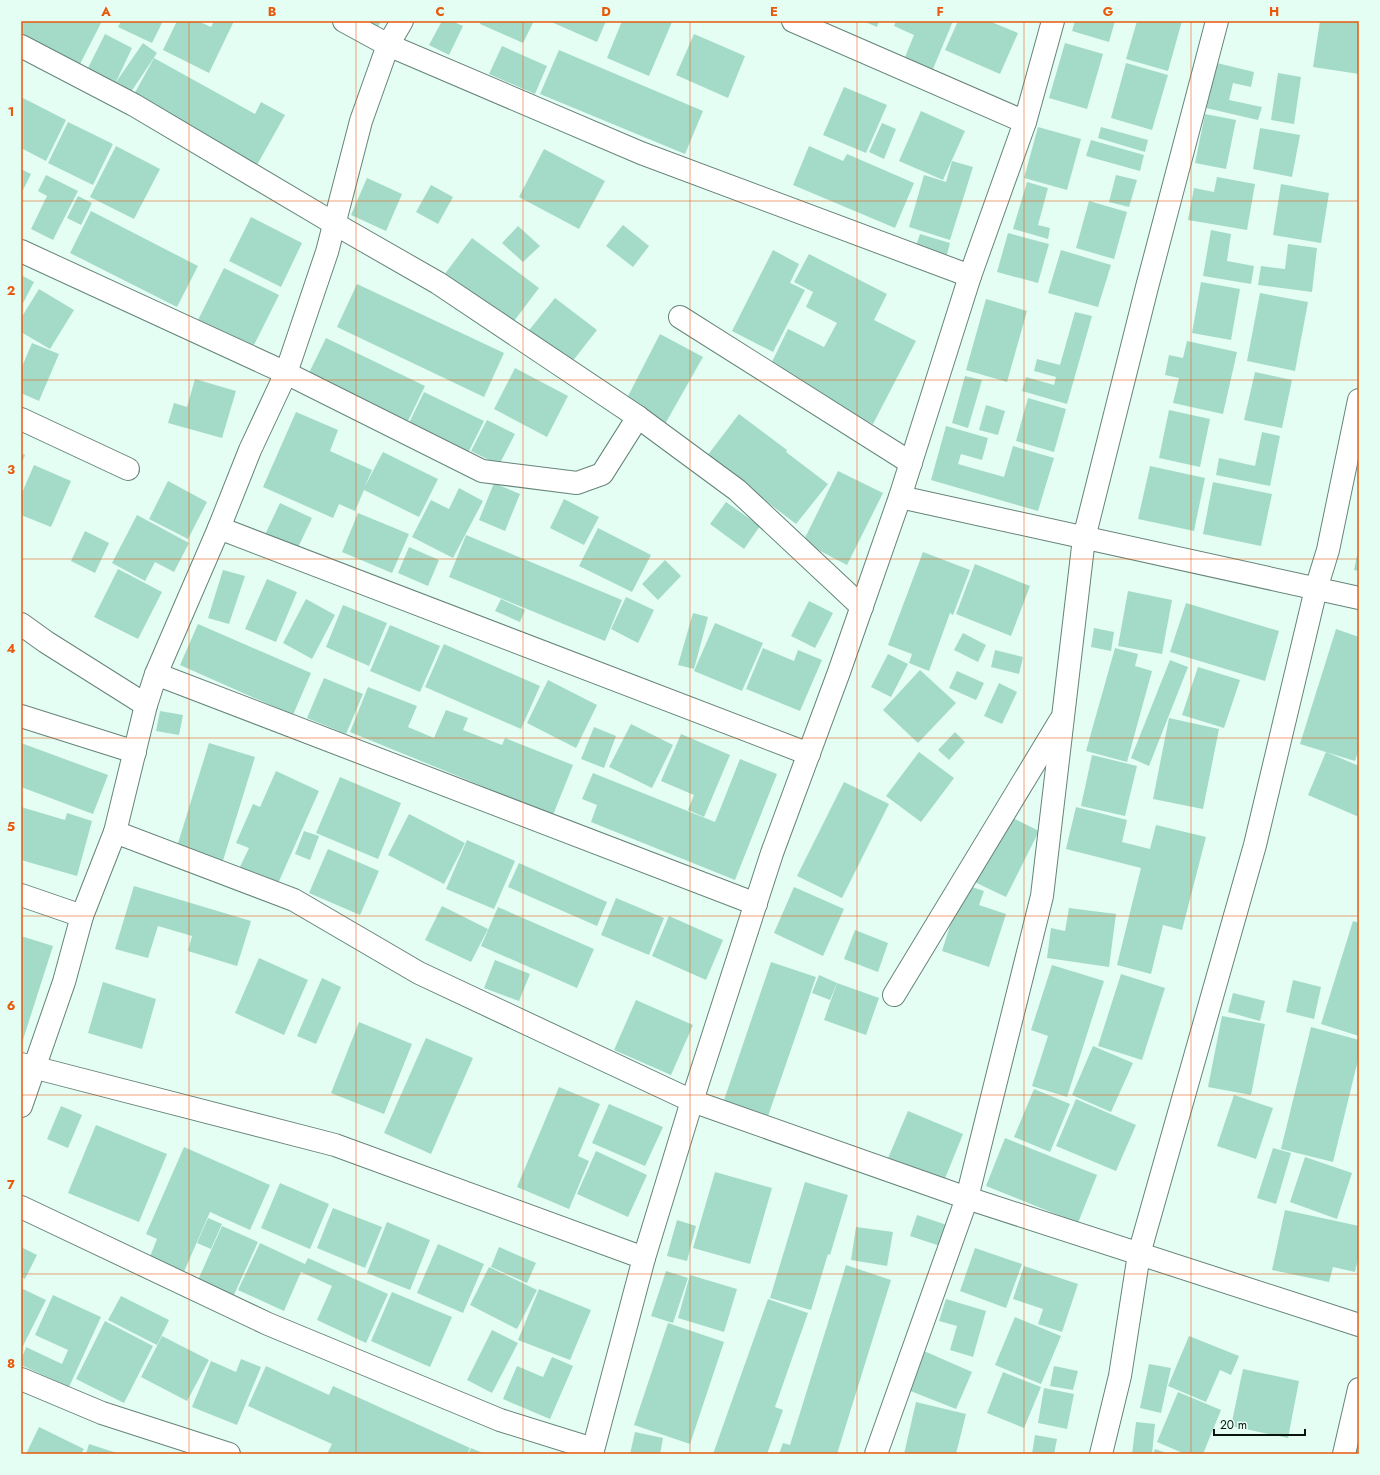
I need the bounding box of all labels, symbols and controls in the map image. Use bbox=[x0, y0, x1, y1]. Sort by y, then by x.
text: A bbox=[100, 2, 111, 21]
text: B bbox=[268, 2, 277, 21]
text: C bbox=[435, 2, 445, 21]
text: D bbox=[601, 2, 611, 21]
text: E bbox=[770, 2, 778, 21]
text: F bbox=[936, 2, 944, 21]
text: G bbox=[1103, 2, 1114, 21]
text: H bbox=[1269, 2, 1279, 21]
text: 1 bbox=[8, 102, 14, 121]
text: 2 bbox=[7, 281, 15, 300]
text: 3 bbox=[7, 460, 15, 479]
text: 4 bbox=[6, 639, 16, 658]
text: 5 bbox=[7, 817, 15, 836]
text: 6 bbox=[7, 996, 16, 1015]
text: 7 bbox=[7, 1175, 15, 1194]
text: 8 bbox=[7, 1354, 15, 1373]
scale bar bbox=[1214, 1411, 1305, 1437]
text: 20 m bbox=[1220, 1416, 1247, 1434]

